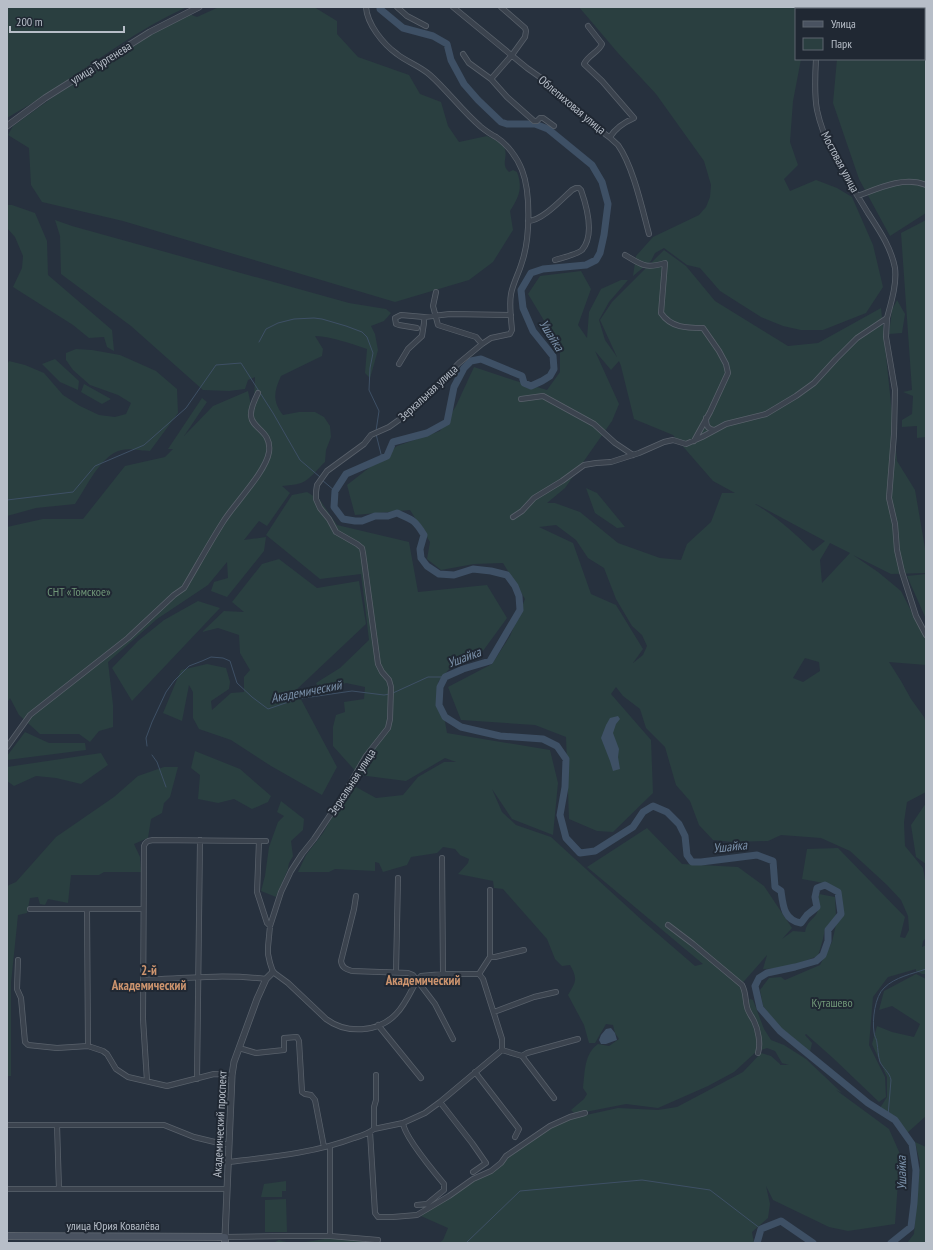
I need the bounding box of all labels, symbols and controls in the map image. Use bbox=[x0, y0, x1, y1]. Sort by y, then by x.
scale bar bbox=[10, 8, 124, 34]
legend bbox=[795, 8, 925, 60]
text: 200 m bbox=[16, 14, 43, 29]
text: Улица bbox=[831, 16, 856, 31]
text: Парк bbox=[831, 36, 852, 51]
street label: улица Тургенева bbox=[68, 38, 134, 87]
street label: Облепиховая улица bbox=[536, 72, 609, 137]
street label: Мостовая улица bbox=[818, 129, 863, 195]
water label: Ушайка bbox=[535, 316, 568, 355]
street label: Зеркальная улица bbox=[395, 361, 461, 424]
park label: СНТ «Томское» bbox=[47, 584, 111, 599]
water label: Ушайка bbox=[445, 643, 484, 672]
water label: Академический bbox=[269, 676, 344, 707]
street label: Зеркальная улица bbox=[325, 746, 379, 818]
water label: Ушайка bbox=[712, 836, 749, 857]
district label: 2-й Академический bbox=[111, 962, 186, 994]
district label: Академический bbox=[385, 972, 460, 989]
park label: Куташево bbox=[811, 995, 853, 1010]
street label: Академический проспект bbox=[209, 1070, 230, 1178]
water label: Ушайка bbox=[893, 1155, 910, 1190]
street label: улица Юрия Ковалёва bbox=[66, 1218, 160, 1233]

